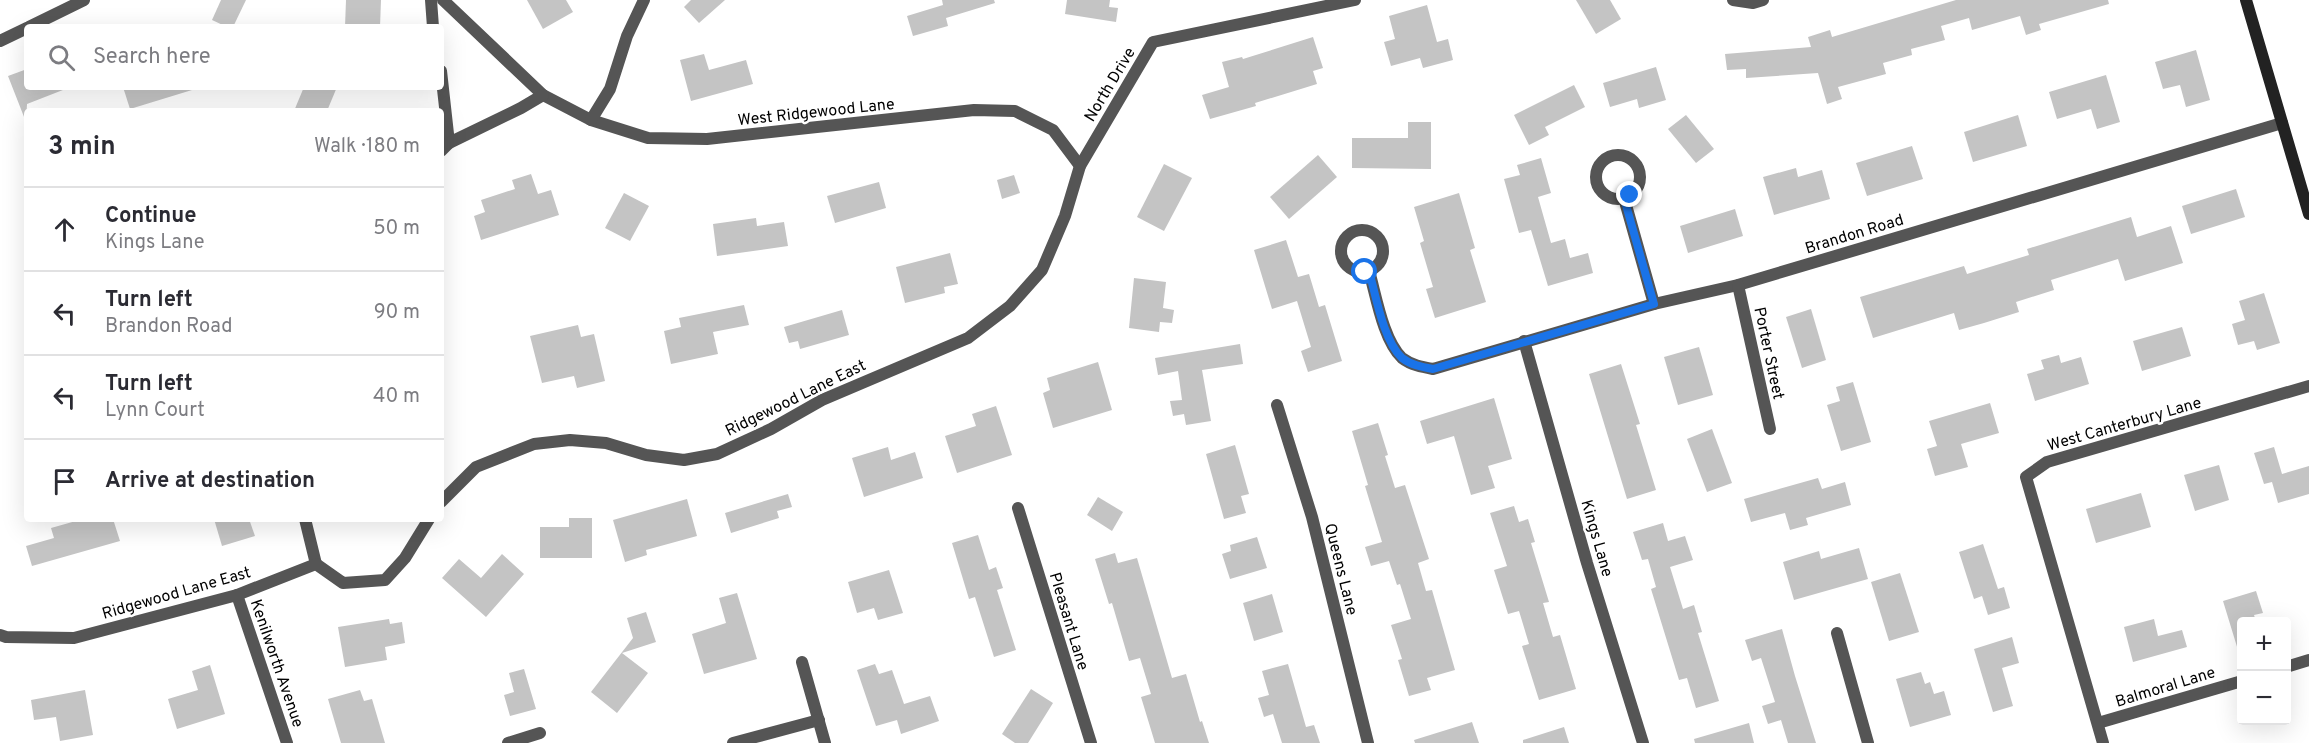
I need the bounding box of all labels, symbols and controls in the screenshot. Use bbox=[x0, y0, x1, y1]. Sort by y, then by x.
search box bbox=[24, 24, 444, 90]
icon: search bbox=[45, 41, 78, 74]
text: Search here bbox=[93, 44, 211, 71]
street label: North Drive bbox=[1081, 44, 1141, 126]
street label: West Ridgewood Lane bbox=[737, 95, 896, 131]
text: 3 min bbox=[48, 131, 116, 164]
text: Walk · 180 m bbox=[314, 134, 420, 160]
route end bbox=[1616, 181, 1642, 207]
text: Continue bbox=[105, 203, 196, 230]
street label: Brandon Road bbox=[1803, 210, 1906, 259]
icon: ahead bbox=[48, 213, 81, 246]
text: 50 m bbox=[373, 216, 420, 242]
text: Kings Lane bbox=[105, 230, 204, 256]
route start bbox=[1351, 258, 1377, 284]
text: Turn left bbox=[105, 287, 193, 314]
icon: left bbox=[48, 297, 81, 330]
text: 90 m bbox=[374, 300, 420, 326]
street label: Porter Street bbox=[1748, 305, 1788, 402]
text: Brandon Road bbox=[105, 314, 232, 340]
street label: Ridgewood Lane East bbox=[722, 356, 869, 442]
text: Turn left bbox=[105, 371, 193, 398]
icon: left bbox=[48, 381, 81, 414]
text: 40 m bbox=[373, 384, 420, 410]
street label: West Canterbury Lane bbox=[2045, 393, 2204, 457]
text: Lynn Court bbox=[105, 398, 205, 424]
icon: arrive bbox=[48, 465, 81, 498]
text: Arrive at destination bbox=[105, 468, 315, 495]
street label: Kings Lane bbox=[1575, 498, 1617, 580]
street label: Queens Lane bbox=[1319, 521, 1361, 617]
street label: Ridgewood Lane East bbox=[100, 563, 253, 625]
street label: Pleasant Lane bbox=[1044, 570, 1092, 673]
street label: Kenilworth Avenue bbox=[245, 597, 307, 730]
map controls bbox=[2237, 617, 2291, 725]
button: + bbox=[2237, 617, 2291, 671]
street label: Balmoral Lane bbox=[2113, 663, 2218, 713]
button: − bbox=[2237, 671, 2291, 725]

